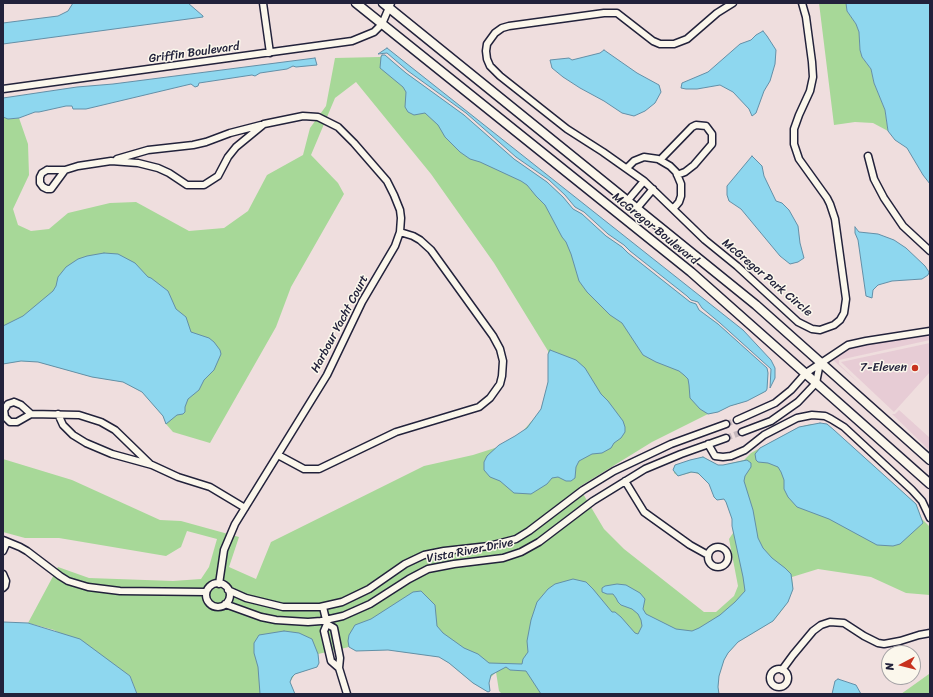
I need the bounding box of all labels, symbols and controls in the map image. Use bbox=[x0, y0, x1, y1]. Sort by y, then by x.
street label: Griffin Boulevard bbox=[148, 40, 240, 66]
street label: McGregor Boulevard bbox=[609, 190, 701, 268]
street label: McGregor Park Circle bbox=[719, 236, 815, 320]
street label: Harbour Yacht Court bbox=[308, 273, 372, 375]
place label: 7-Eleven bbox=[860, 361, 907, 375]
marker: 7-Eleven bbox=[910, 363, 920, 373]
street label: Vista River Drive bbox=[425, 536, 515, 566]
north arrow bbox=[881, 645, 921, 685]
text: N bbox=[880, 661, 899, 671]

